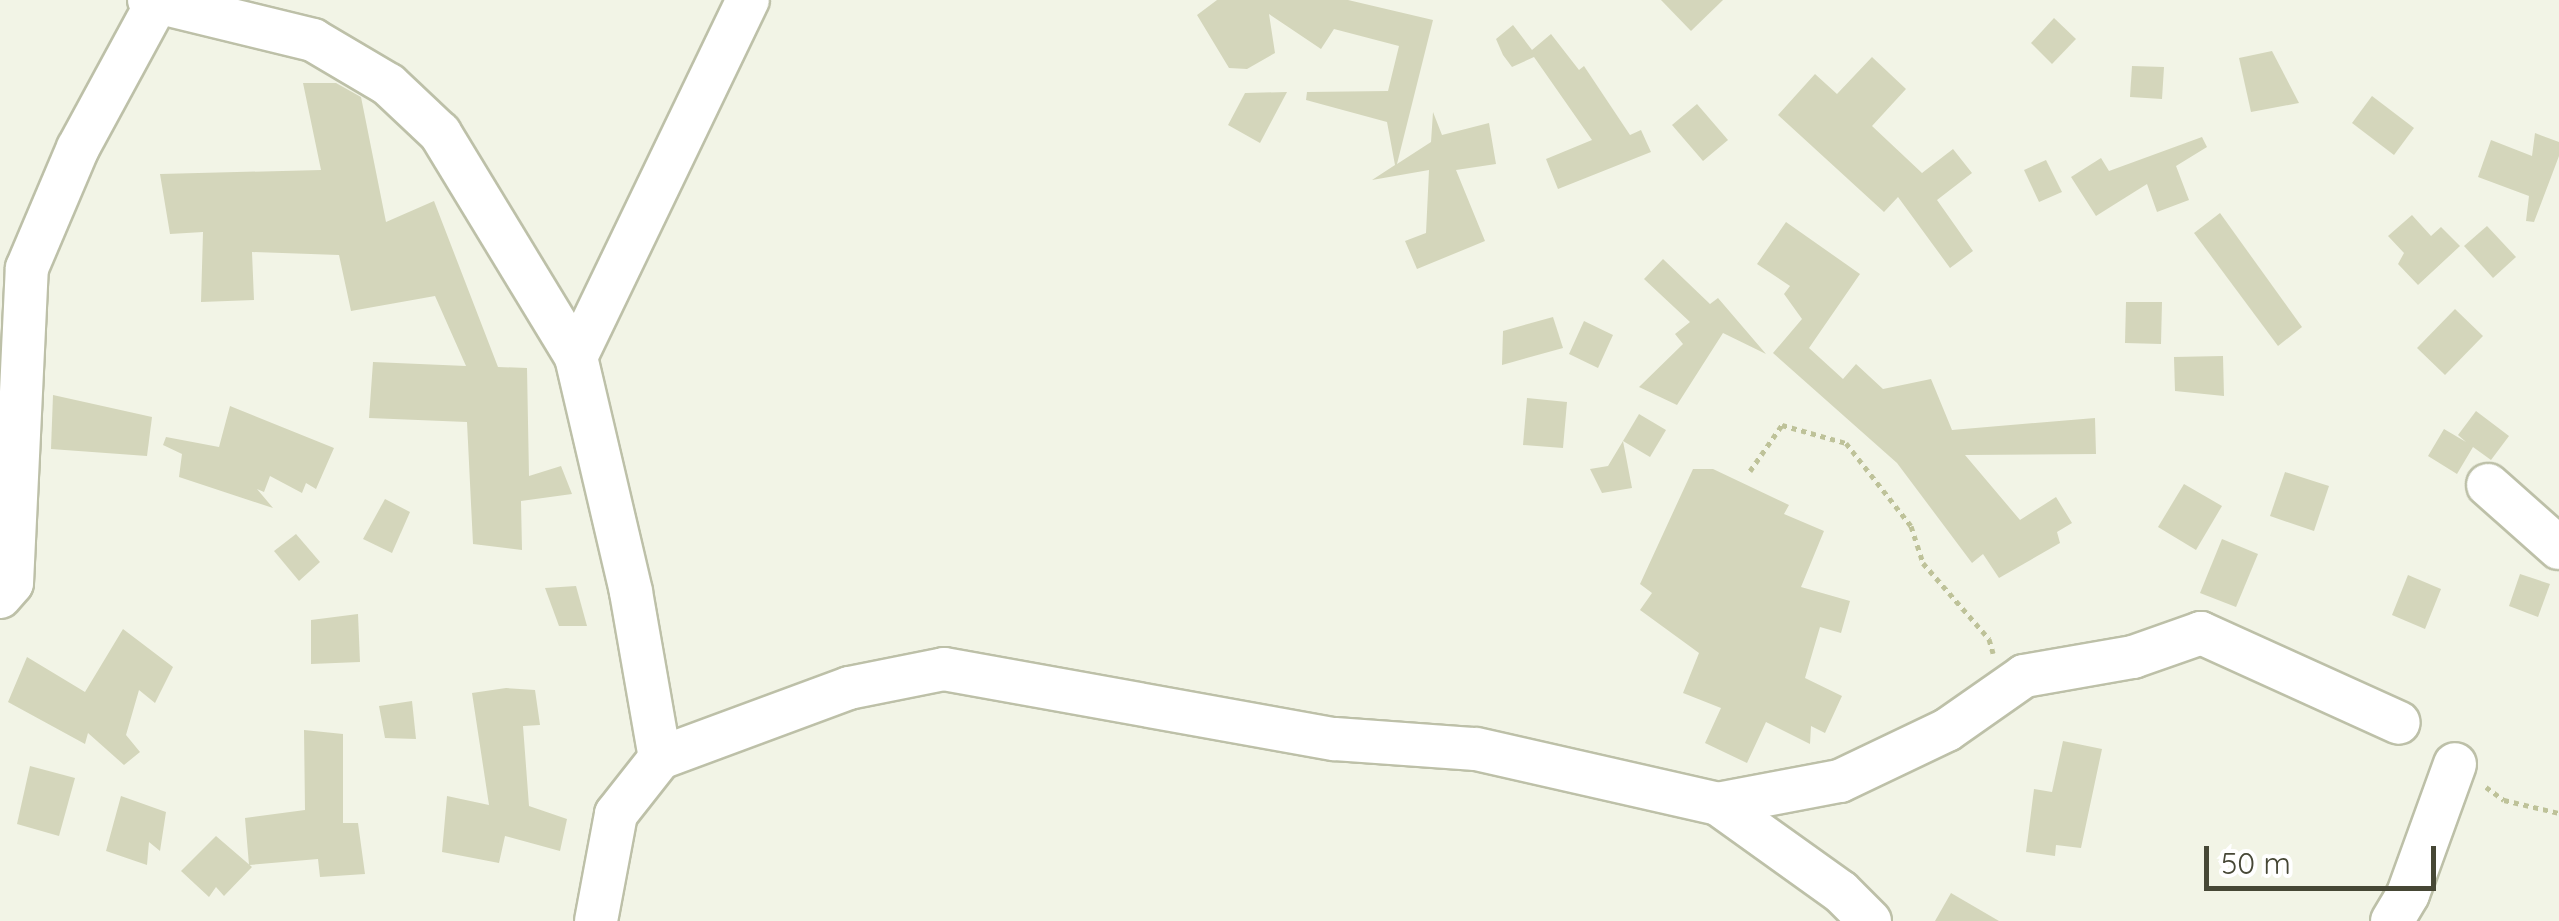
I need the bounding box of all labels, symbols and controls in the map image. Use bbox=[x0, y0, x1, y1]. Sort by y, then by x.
scale bar bbox=[2209, 826, 2442, 888]
text: 50 m bbox=[2221, 844, 2291, 882]

